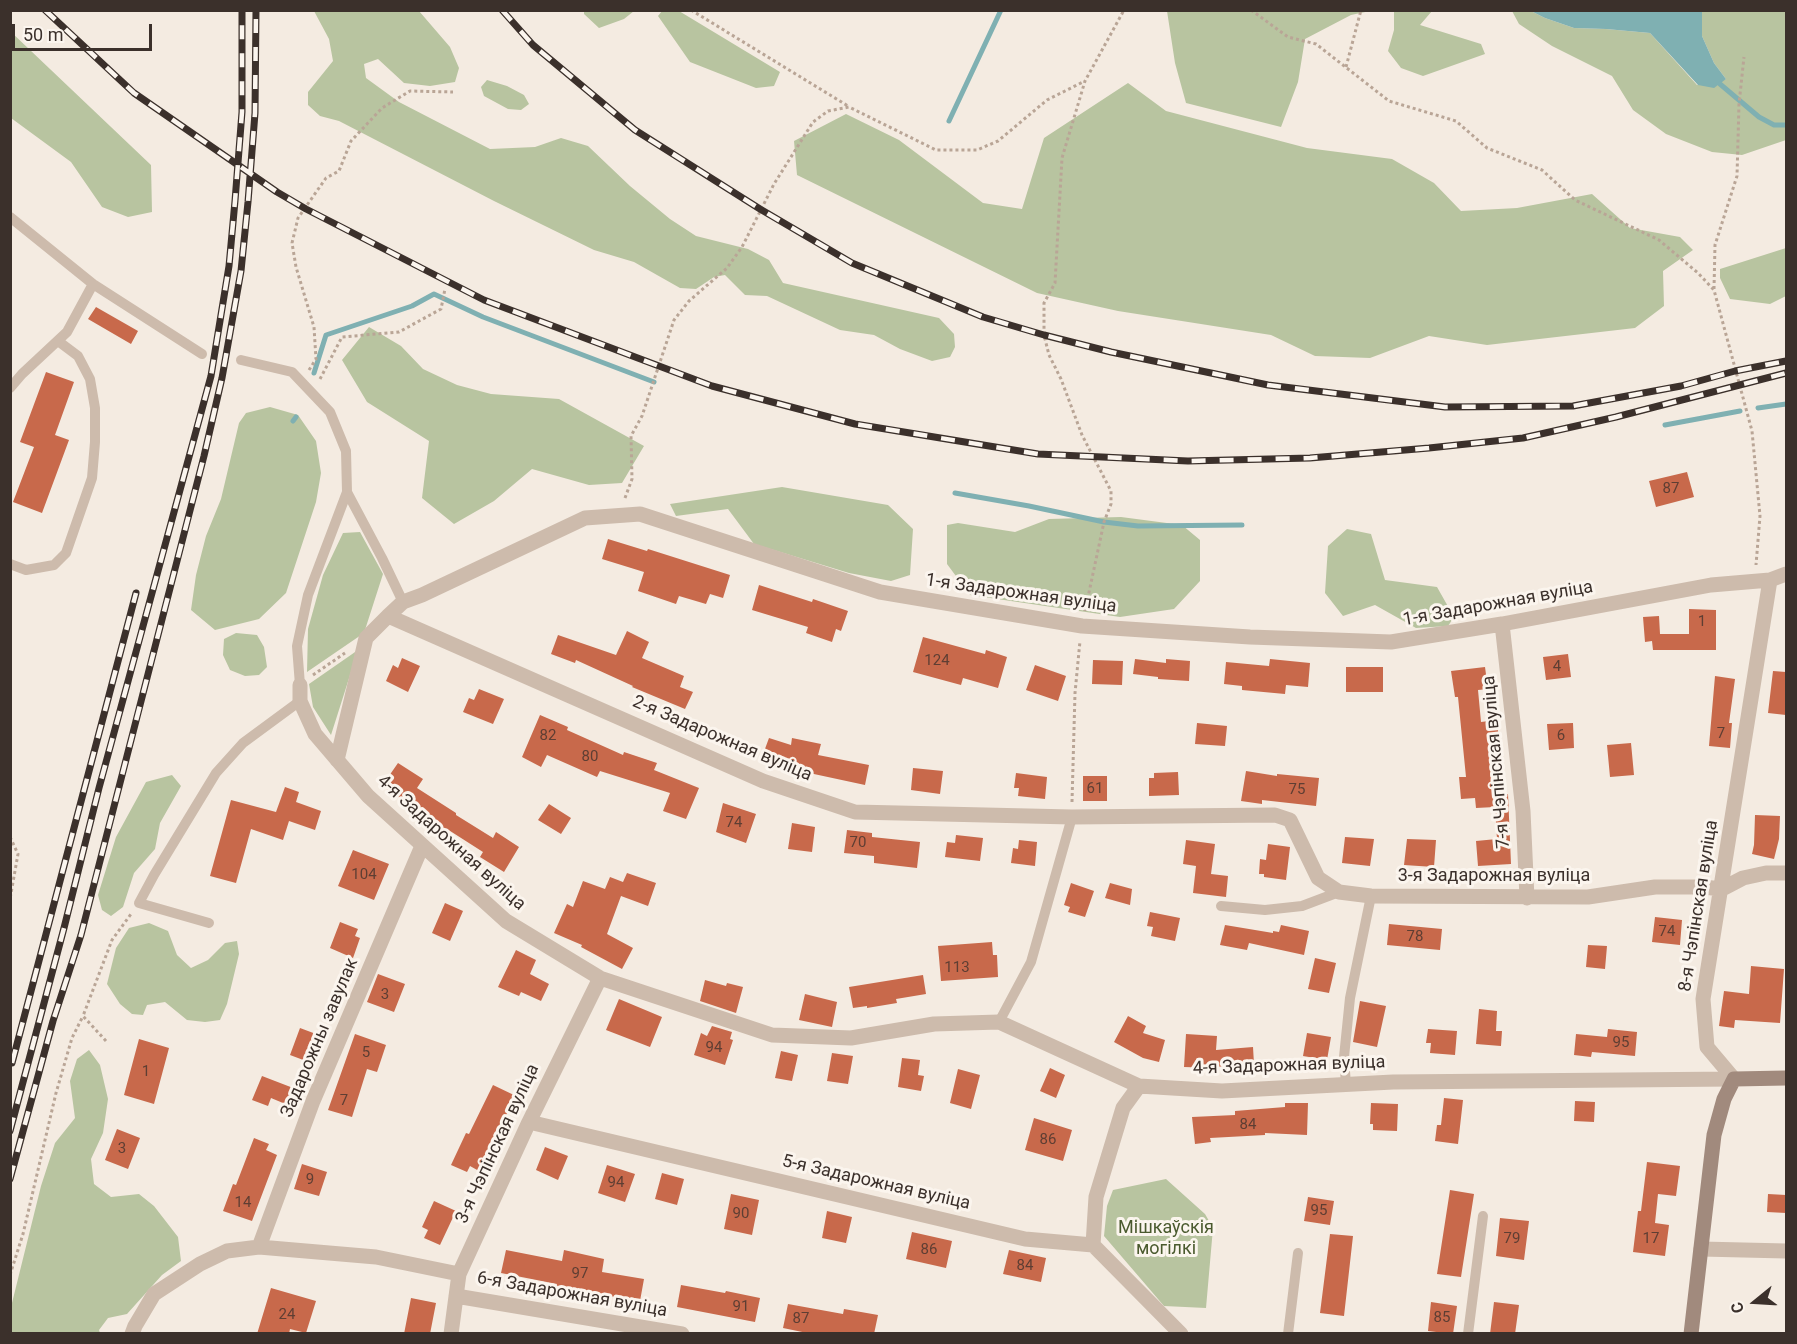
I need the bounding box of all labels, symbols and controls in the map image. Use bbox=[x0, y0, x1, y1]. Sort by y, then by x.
scale bar bbox=[15, 12, 154, 50]
text: 50 m bbox=[23, 24, 63, 45]
house number: 87 bbox=[1663, 480, 1679, 498]
street label: 1-я Задарожная вуліца bbox=[924, 570, 1118, 618]
street label: 1-я Задарожная вуліца bbox=[1401, 577, 1595, 631]
house number: 1 bbox=[1698, 613, 1706, 631]
house number: 124 bbox=[924, 652, 950, 670]
house number: 4 bbox=[1553, 658, 1561, 676]
street label: 7-я Чэпінская вуліца bbox=[1479, 675, 1515, 849]
street label: 2-я Задарожная вуліца bbox=[629, 691, 815, 787]
house number: 7 bbox=[1717, 725, 1725, 743]
house number: 82 bbox=[540, 727, 556, 745]
house number: 6 bbox=[1557, 727, 1565, 745]
house number: 80 bbox=[582, 748, 598, 766]
street label: 4-я Задарожная вуліца bbox=[372, 771, 530, 915]
house number: 61 bbox=[1087, 780, 1103, 798]
house number: 75 bbox=[1289, 781, 1305, 799]
house number: 74 bbox=[726, 814, 742, 832]
street label: 8-я Чэпінская вуліца bbox=[1675, 819, 1723, 993]
house number: 70 bbox=[850, 834, 866, 852]
street label: 3-я Задарожная вуліца bbox=[1398, 865, 1590, 887]
house number: 104 bbox=[351, 866, 377, 884]
house number: 74 bbox=[1659, 923, 1675, 941]
house number: 78 bbox=[1407, 928, 1423, 946]
street label: Задарожны завулак bbox=[277, 955, 363, 1121]
house number: 113 bbox=[944, 959, 970, 977]
house number: 3 bbox=[381, 986, 389, 1004]
house number: 95 bbox=[1613, 1034, 1629, 1052]
house number: 94 bbox=[706, 1039, 722, 1057]
house number: 5 bbox=[362, 1044, 370, 1062]
street label: 4-я Задарожная вуліца bbox=[1192, 1052, 1386, 1080]
street label: 3-я Чэпінская вуліца bbox=[452, 1061, 544, 1227]
house number: 1 bbox=[142, 1063, 150, 1081]
house number: 7 bbox=[340, 1092, 348, 1110]
house number: 84 bbox=[1240, 1116, 1256, 1134]
house number: 86 bbox=[1040, 1131, 1056, 1149]
house number: 3 bbox=[118, 1140, 126, 1158]
street label: 5-я Задарожная вуліца bbox=[780, 1151, 972, 1215]
house number: 9 bbox=[306, 1171, 314, 1189]
house number: 94 bbox=[608, 1174, 624, 1192]
house number: 14 bbox=[235, 1194, 251, 1212]
house number: 95 bbox=[1311, 1202, 1327, 1220]
house number: 90 bbox=[733, 1205, 749, 1223]
park label: Мішкаўскія могілкі bbox=[1118, 1217, 1214, 1260]
house number: 79 bbox=[1504, 1230, 1520, 1248]
house number: 17 bbox=[1643, 1230, 1659, 1248]
house number: 86 bbox=[921, 1241, 937, 1259]
house number: 84 bbox=[1017, 1257, 1033, 1275]
house number: 97 bbox=[572, 1265, 588, 1283]
street label: 6-я Задарожная вуліца bbox=[475, 1268, 669, 1322]
north arrow bbox=[1725, 1272, 1785, 1332]
house number: 91 bbox=[733, 1298, 749, 1316]
text: С bbox=[1727, 1300, 1748, 1316]
house number: 24 bbox=[279, 1306, 295, 1324]
house number: 85 bbox=[1434, 1309, 1450, 1327]
house number: 87 bbox=[793, 1310, 809, 1328]

